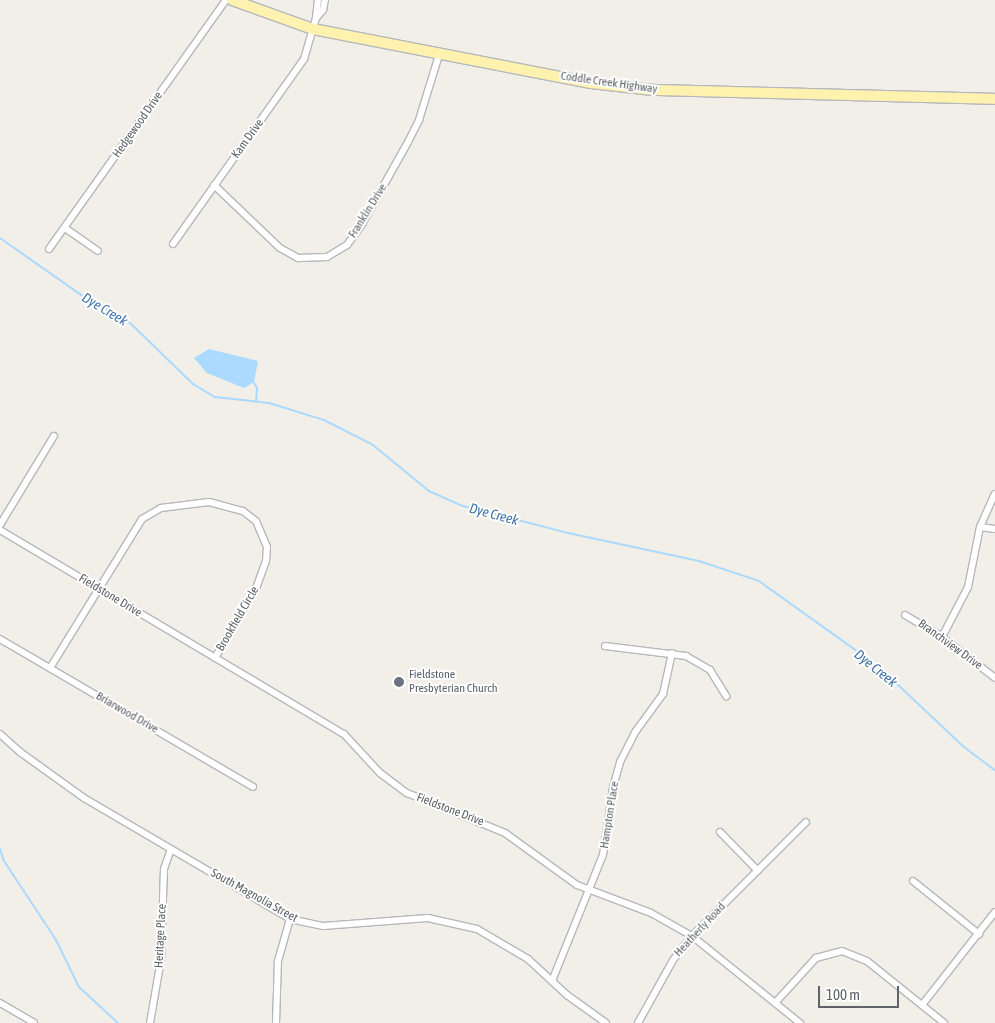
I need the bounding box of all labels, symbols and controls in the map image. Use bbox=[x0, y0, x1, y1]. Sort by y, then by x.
street label: Coddle Creek Highway bbox=[560, 69, 658, 97]
street label: Hedgewood Drive bbox=[110, 89, 166, 161]
street label: Kam Drive bbox=[229, 117, 267, 161]
street label: Franklin Drive bbox=[346, 181, 390, 241]
water label: Dye Creek bbox=[79, 289, 131, 329]
water label: Dye Creek bbox=[468, 499, 520, 529]
street label: Fieldstone Drive bbox=[76, 571, 144, 621]
street label: Brookfield Circle bbox=[214, 584, 262, 654]
street label: Branchview Drive bbox=[915, 617, 985, 673]
water label: Dye Creek bbox=[851, 646, 901, 690]
place label: Fieldstone Presbyterian Church bbox=[409, 668, 498, 696]
marker: Fieldstone Presbyterian Church bbox=[393, 676, 405, 688]
street label: Briarwood Drive bbox=[93, 689, 161, 737]
street label: Hampton Place bbox=[598, 780, 622, 850]
street label: Fieldstone Drive bbox=[414, 791, 486, 829]
street label: South Magnolia Street bbox=[208, 866, 300, 926]
street label: Heatherly Road bbox=[671, 900, 729, 960]
street label: Heritage Place bbox=[152, 904, 170, 968]
scale bar bbox=[820, 976, 901, 1008]
text: 100 m bbox=[826, 986, 860, 1003]

